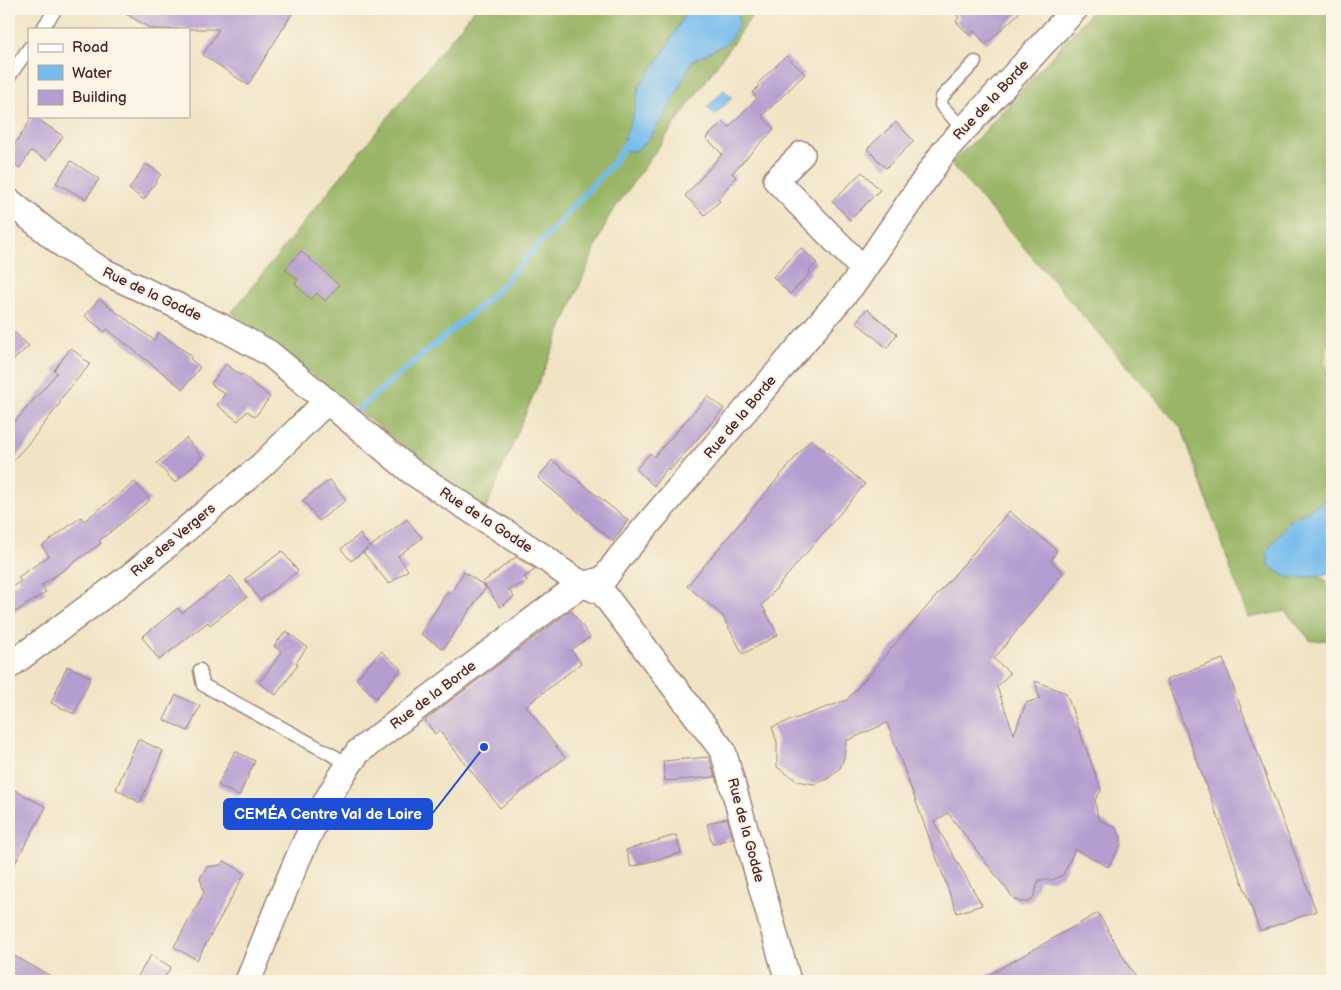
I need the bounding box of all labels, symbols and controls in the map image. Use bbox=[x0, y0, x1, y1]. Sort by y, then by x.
legend bbox=[28, 28, 190, 118]
text: Road bbox=[72, 38, 108, 57]
street label: Rue de la Borde bbox=[950, 56, 1032, 144]
text: Water bbox=[72, 64, 112, 83]
text: Building bbox=[72, 88, 127, 107]
street label: Rue de la Godde bbox=[100, 264, 204, 324]
street label: Rue de la Borde bbox=[700, 372, 780, 462]
street label: Rue de la Godde bbox=[436, 484, 536, 556]
street label: Rue des Vergers bbox=[127, 500, 219, 580]
street label: Rue de la Borde bbox=[387, 657, 479, 733]
street label: Rue de la Godde bbox=[724, 776, 768, 884]
callout: CEMÉA Centre Val de Loire bbox=[224, 799, 432, 829]
text: CEMÉA Centre Val de Loire bbox=[234, 804, 422, 824]

